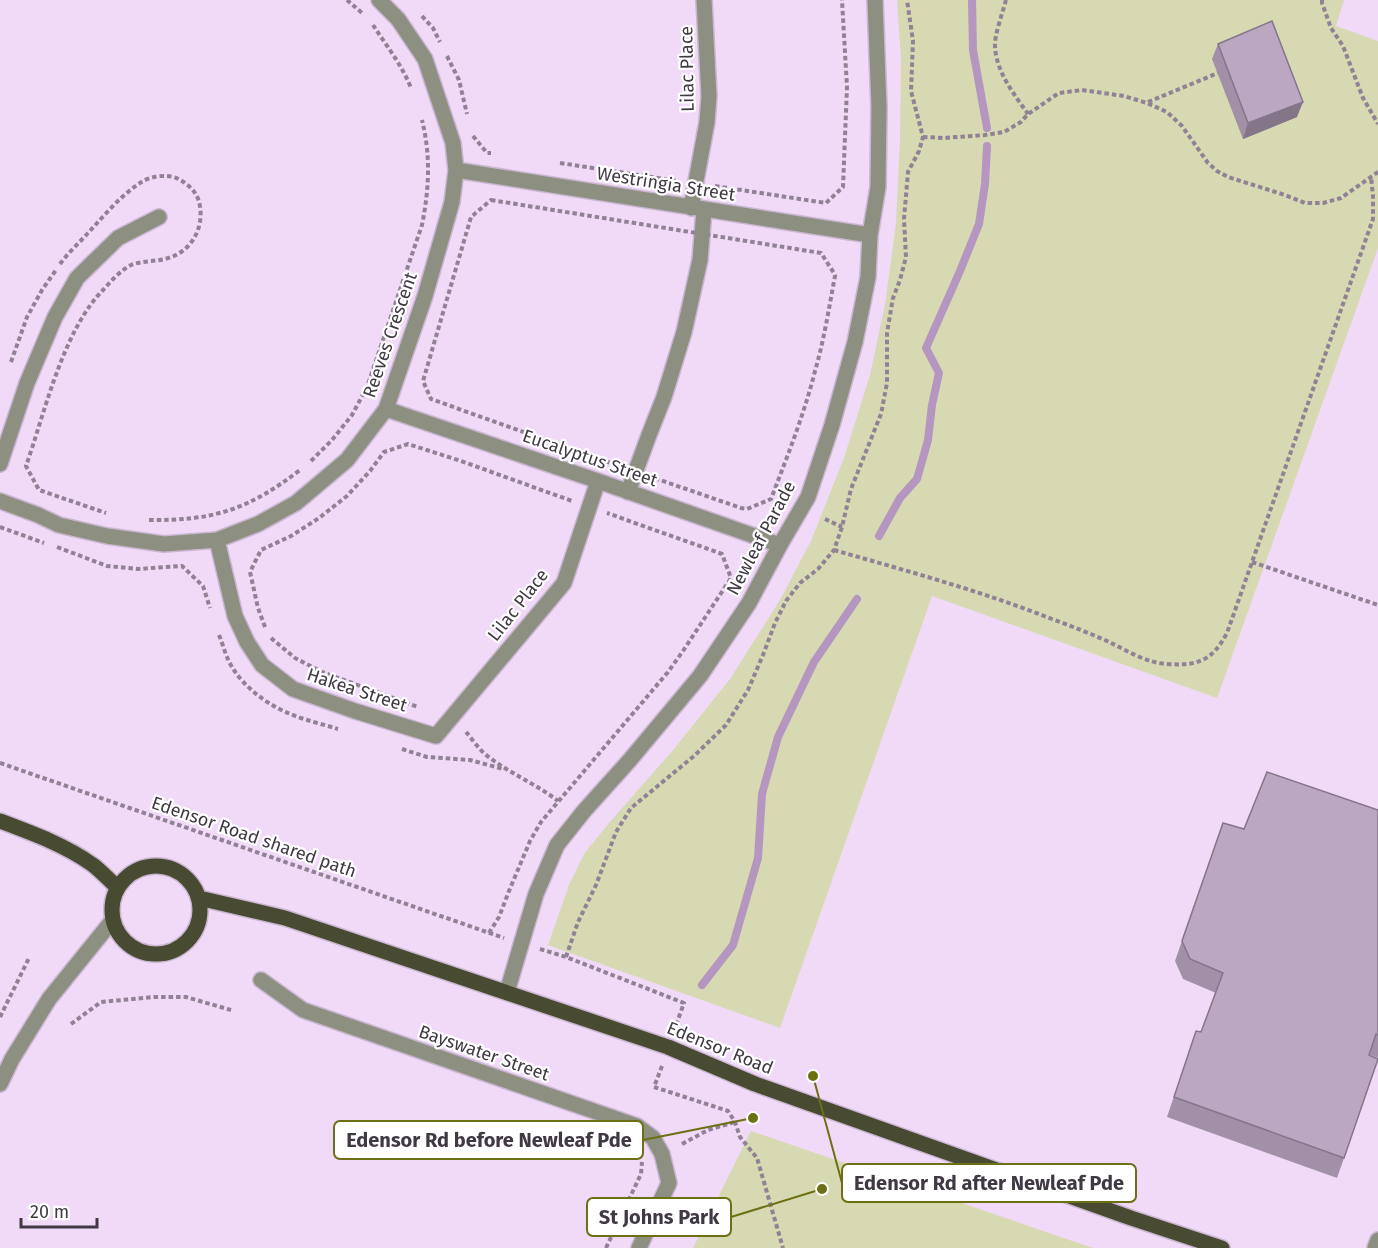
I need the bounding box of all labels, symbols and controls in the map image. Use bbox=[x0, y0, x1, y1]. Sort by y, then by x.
street label: Lilac Place bbox=[675, 26, 699, 112]
street label: Westringia Street bbox=[595, 162, 737, 206]
street label: Reeves Crescent bbox=[358, 269, 422, 401]
street label: Eucalyptus Street bbox=[520, 425, 661, 492]
street label: Newleaf Parade bbox=[722, 477, 800, 599]
street label: Lilac Place bbox=[483, 564, 553, 646]
street label: Hakea Street bbox=[304, 663, 410, 717]
street label: Edensor Road shared path bbox=[149, 792, 359, 882]
street label: Edensor Road bbox=[664, 1017, 776, 1079]
street label: Bayswater Street bbox=[416, 1020, 553, 1086]
callout: Edensor Rd before Newleaf Pde bbox=[334, 1121, 643, 1159]
text: Edensor Rd before Newleaf Pde bbox=[346, 1128, 632, 1152]
callout: Edensor Rd after Newleaf Pde bbox=[842, 1164, 1136, 1202]
text: Edensor Rd after Newleaf Pde bbox=[854, 1171, 1124, 1195]
scale bar bbox=[21, 1191, 98, 1229]
callout: St Johns Park bbox=[587, 1198, 731, 1236]
text: 20 m bbox=[30, 1201, 69, 1223]
text: St Johns Park bbox=[599, 1205, 720, 1229]

